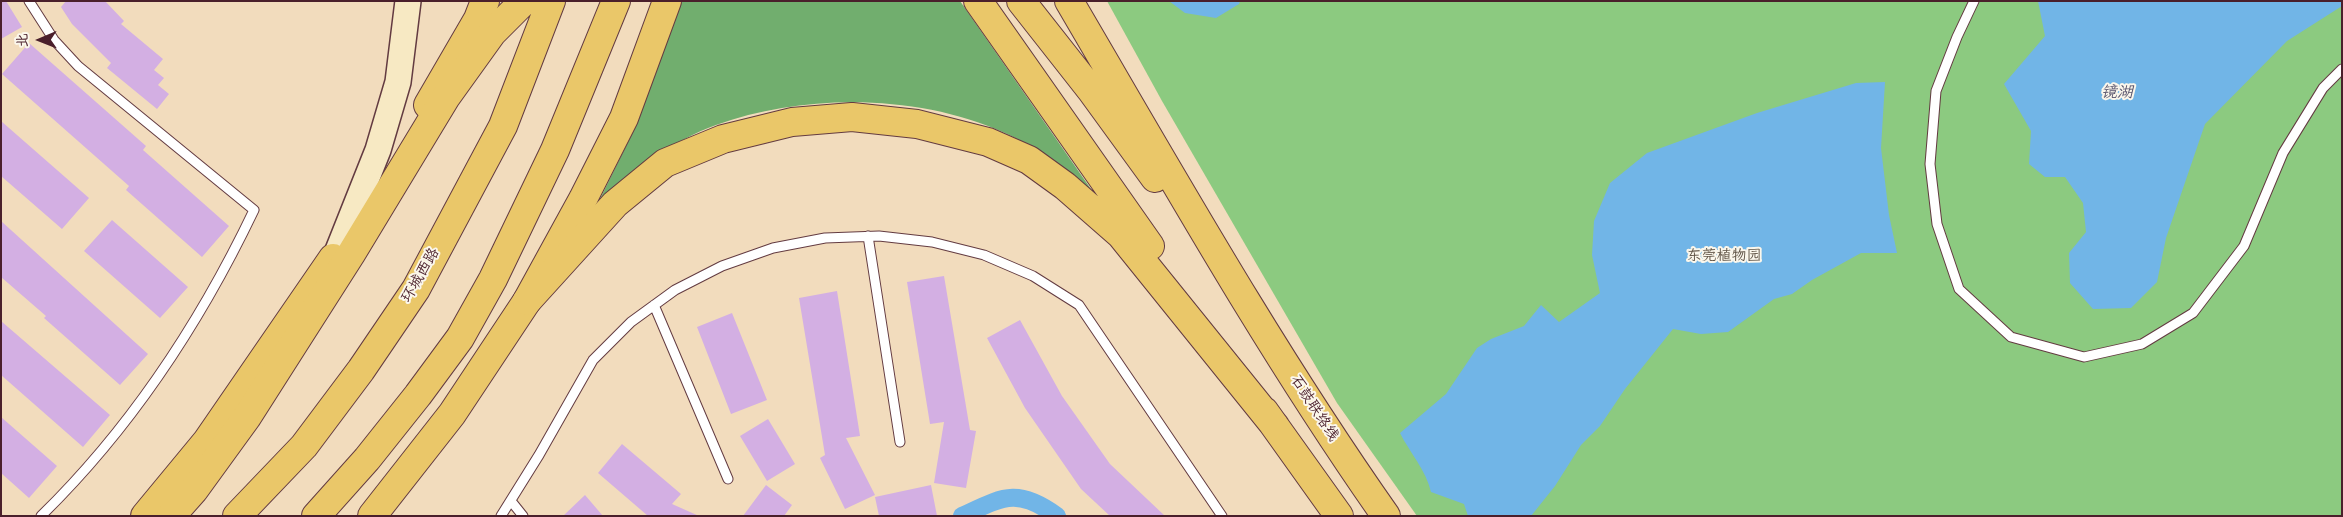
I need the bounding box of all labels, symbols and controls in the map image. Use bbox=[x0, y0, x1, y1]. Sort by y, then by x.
north arrow bbox=[15, 15, 65, 65]
text: 北 bbox=[16, 33, 33, 47]
water label: 镜湖 bbox=[2101, 85, 2133, 105]
street label: 环城西路 bbox=[399, 246, 445, 306]
park label: 东莞植物园 bbox=[1687, 249, 1761, 267]
street label: 石鼓联络线 bbox=[1285, 373, 1341, 445]

